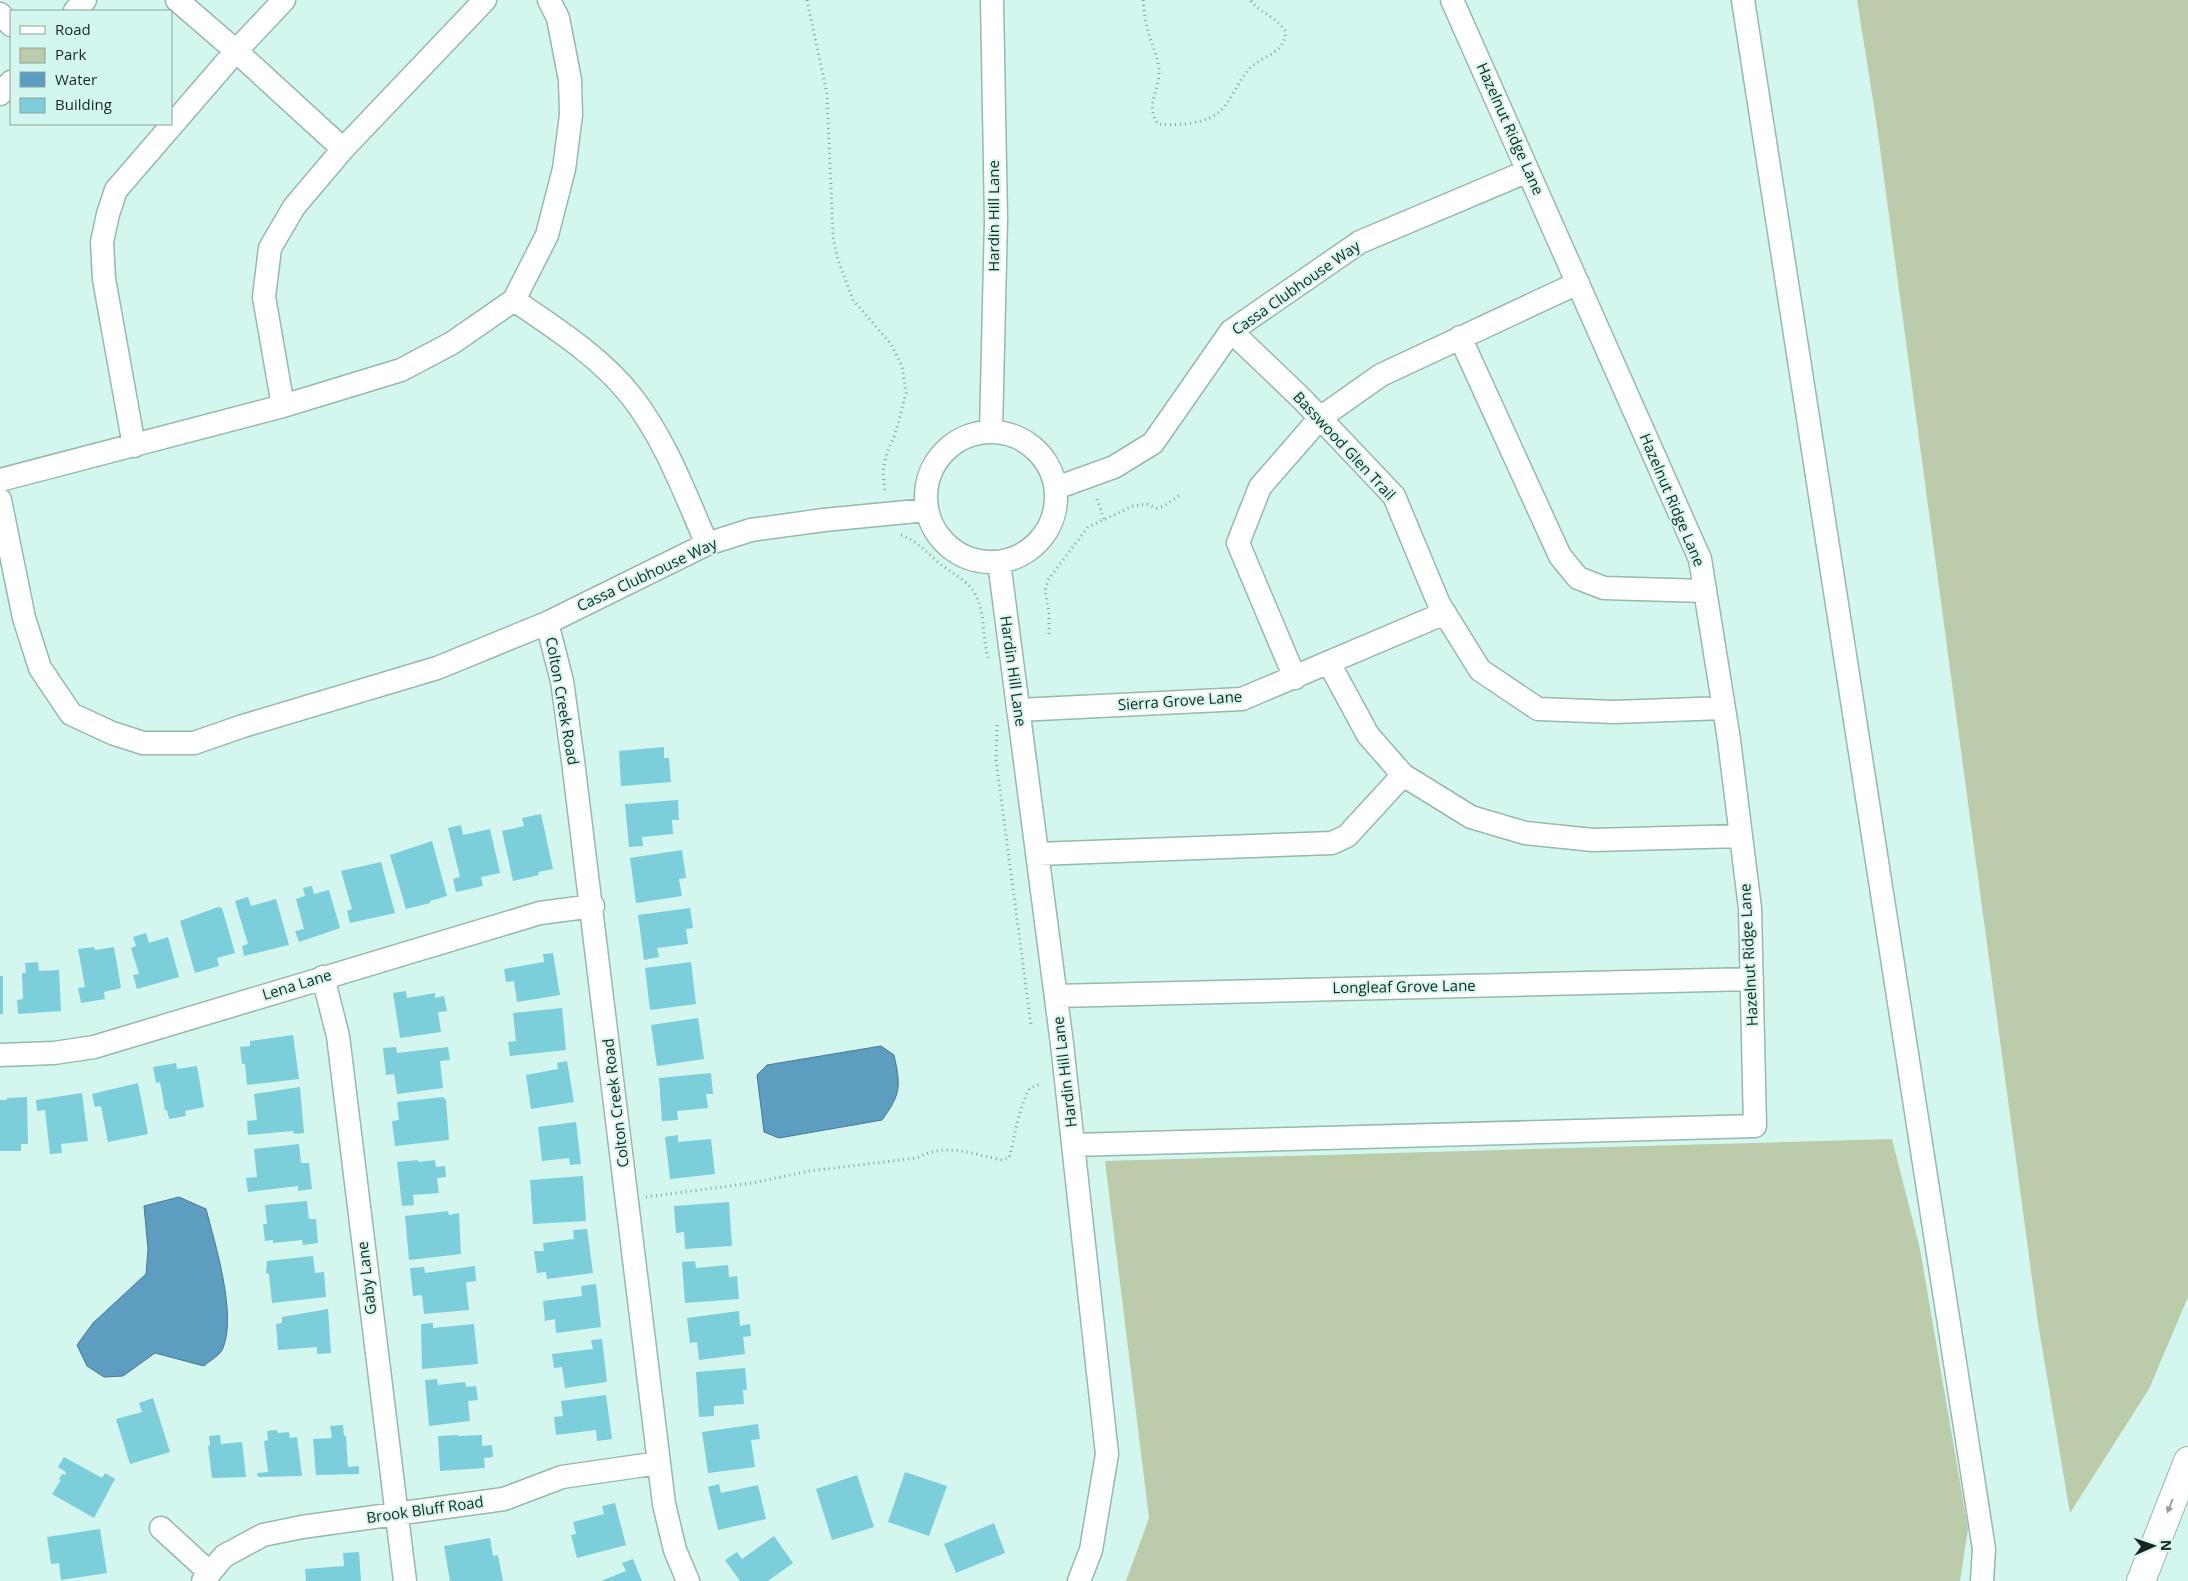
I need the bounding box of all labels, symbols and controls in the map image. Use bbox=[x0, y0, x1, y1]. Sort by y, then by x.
legend bbox=[10, 10, 172, 125]
text: Road bbox=[55, 19, 91, 39]
text: Park bbox=[55, 44, 86, 64]
street label: Hazelnut Ridge Lane bbox=[1473, 59, 1549, 198]
text: Water bbox=[55, 69, 97, 89]
text: Building bbox=[55, 94, 112, 114]
street label: Hardin Hill Lane bbox=[983, 160, 1003, 272]
street label: Cassa Clubhouse Way bbox=[1227, 235, 1364, 339]
street label: Basswood Glen Trail bbox=[1289, 387, 1400, 504]
street label: Hazelnut Ridge Lane bbox=[1636, 430, 1710, 569]
street label: Cassa Clubhouse Way bbox=[573, 533, 720, 615]
street label: Hardin Hill Lane bbox=[996, 614, 1032, 728]
street label: Colton Creek Road bbox=[542, 635, 584, 766]
street label: Sierra Grove Lane bbox=[1117, 686, 1243, 714]
street label: Hazelnut Ridge Lane bbox=[1734, 883, 1762, 1027]
street label: Lena Lane bbox=[260, 964, 334, 1004]
street label: Longleaf Grove Lane bbox=[1332, 975, 1476, 997]
street label: Hardin Hill Lane bbox=[1047, 1015, 1081, 1129]
street label: Colton Creek Road bbox=[597, 1038, 633, 1169]
street label: Gaby Lane bbox=[352, 1240, 380, 1316]
street label: Brook Bluff Road bbox=[365, 1491, 485, 1527]
one-way arrow bbox=[2166, 1499, 2173, 1514]
north arrow bbox=[2128, 1521, 2178, 1571]
text: N bbox=[2157, 1540, 2176, 1552]

